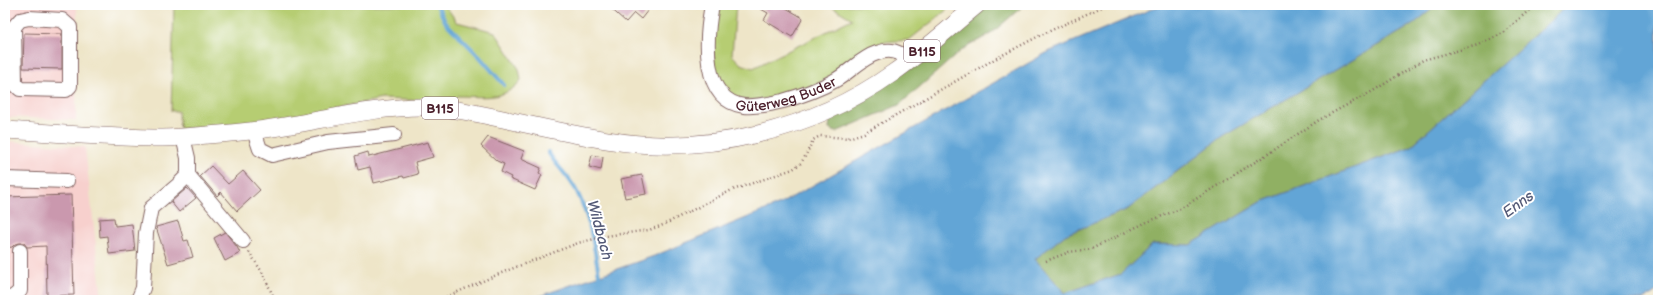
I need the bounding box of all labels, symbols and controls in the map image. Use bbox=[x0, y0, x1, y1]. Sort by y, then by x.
road number: B115 bbox=[904, 40, 940, 62]
street label: Güterweg Buder bbox=[734, 73, 840, 115]
road number: B115 bbox=[422, 97, 458, 119]
water label: Enns bbox=[1499, 186, 1538, 222]
water label: Wildbach bbox=[582, 198, 617, 262]

